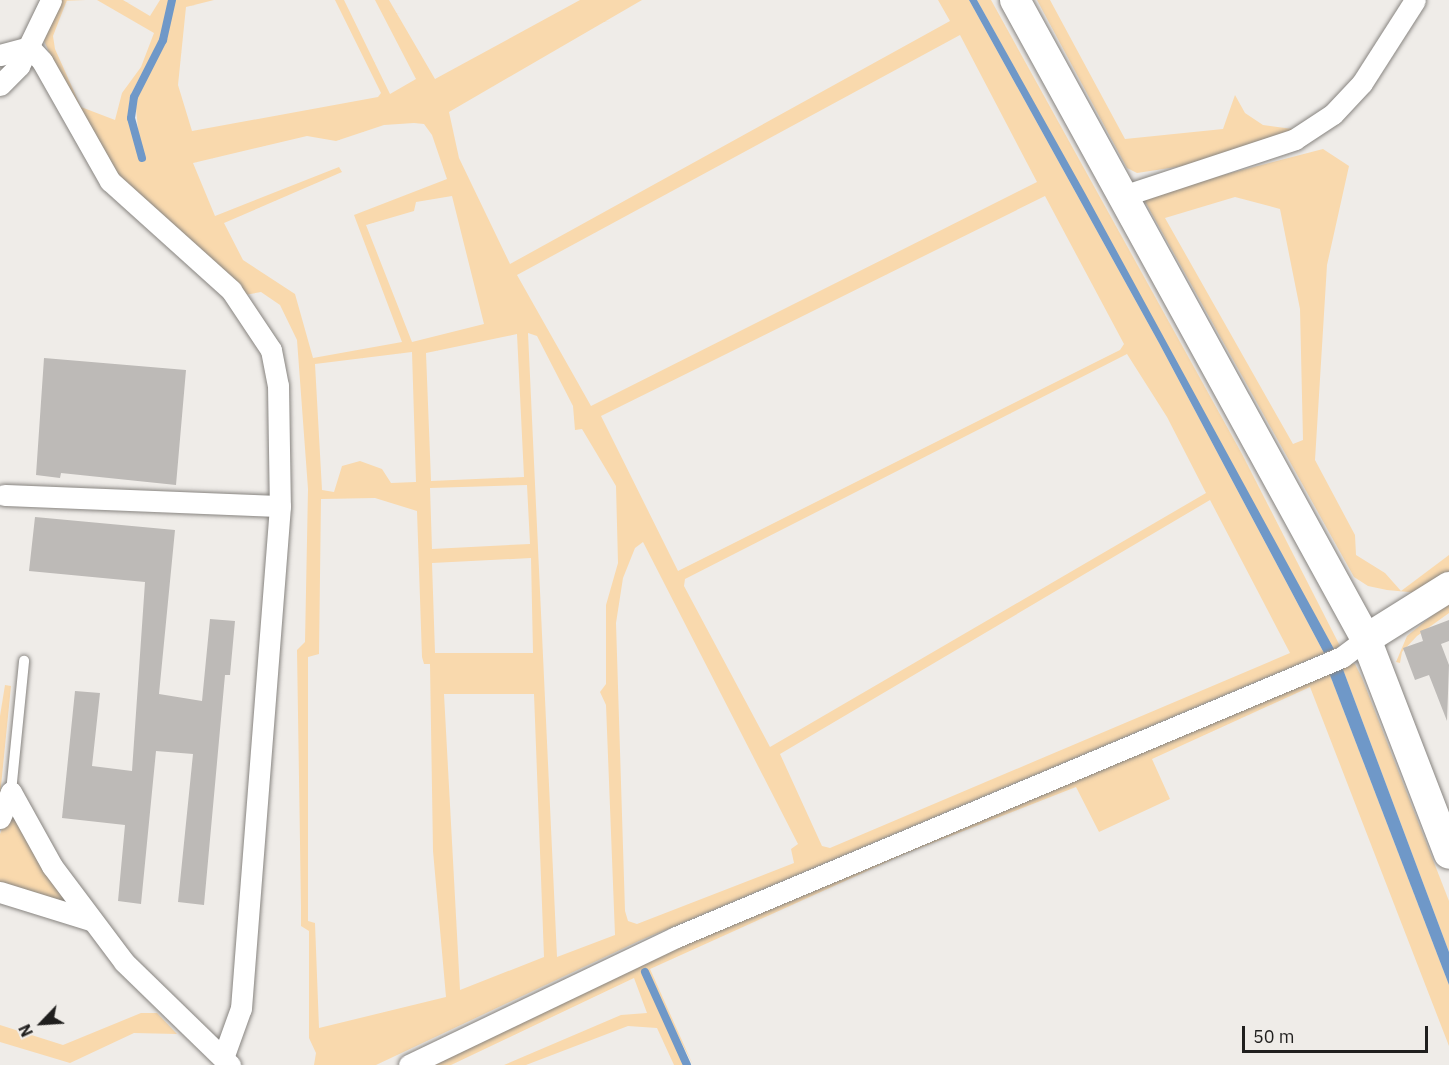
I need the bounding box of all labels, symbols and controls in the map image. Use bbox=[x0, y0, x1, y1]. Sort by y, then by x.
north arrow bbox=[12, 993, 72, 1053]
scale bar bbox=[1245, 1014, 1431, 1052]
text: N bbox=[14, 1021, 37, 1040]
text: 50 m bbox=[1253, 1025, 1295, 1048]

